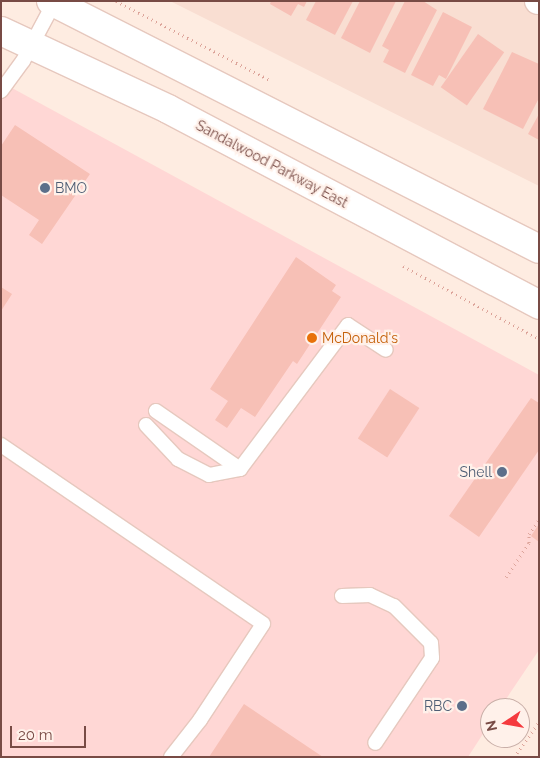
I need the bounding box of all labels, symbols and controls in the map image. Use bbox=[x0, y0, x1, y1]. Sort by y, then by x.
street label: Sandalwood Parkway East bbox=[193, 117, 351, 211]
place label: BMO bbox=[55, 180, 87, 196]
marker: BMO bbox=[39, 182, 51, 194]
place label: McDonald's bbox=[322, 330, 398, 346]
marker: McDonald's bbox=[306, 332, 318, 344]
place label: Shell bbox=[460, 464, 492, 480]
marker: Shell bbox=[496, 466, 508, 478]
place label: RBC bbox=[424, 698, 452, 714]
north arrow bbox=[480, 698, 530, 748]
marker: RBC bbox=[456, 700, 468, 712]
scale bar bbox=[12, 716, 89, 748]
text: N bbox=[482, 719, 500, 733]
text: 20 m bbox=[18, 726, 53, 744]

